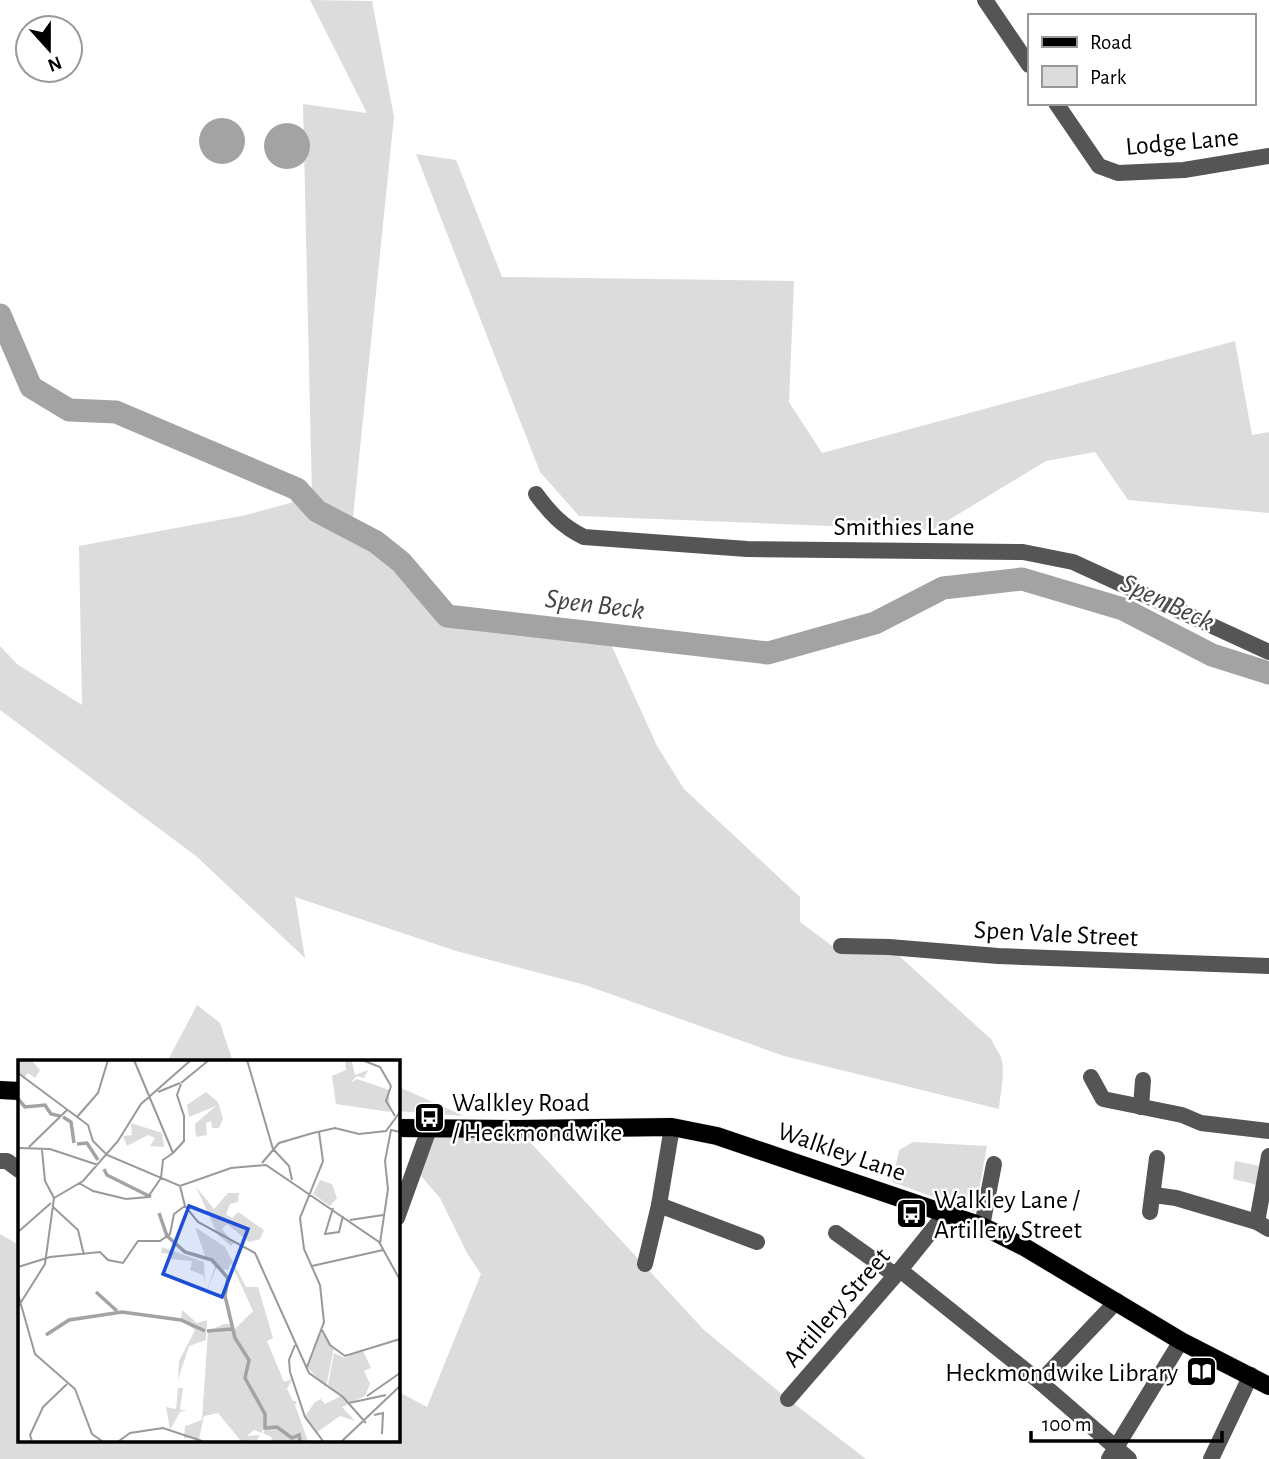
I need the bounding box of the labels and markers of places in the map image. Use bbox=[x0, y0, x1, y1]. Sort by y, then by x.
place label: Walkley Road / Heckmondwike bbox=[452, 1090, 622, 1146]
bus stop icon: Walkley Road / Heckmondwike bbox=[412, 1100, 446, 1134]
place label: Walkley Lane / Artillery Street bbox=[934, 1187, 1082, 1243]
bus stop icon: Walkley Lane / Artillery Street bbox=[894, 1197, 928, 1231]
library icon: Heckmondwike Library bbox=[1184, 1355, 1218, 1389]
place label: Heckmondwike Library bbox=[945, 1360, 1178, 1386]

